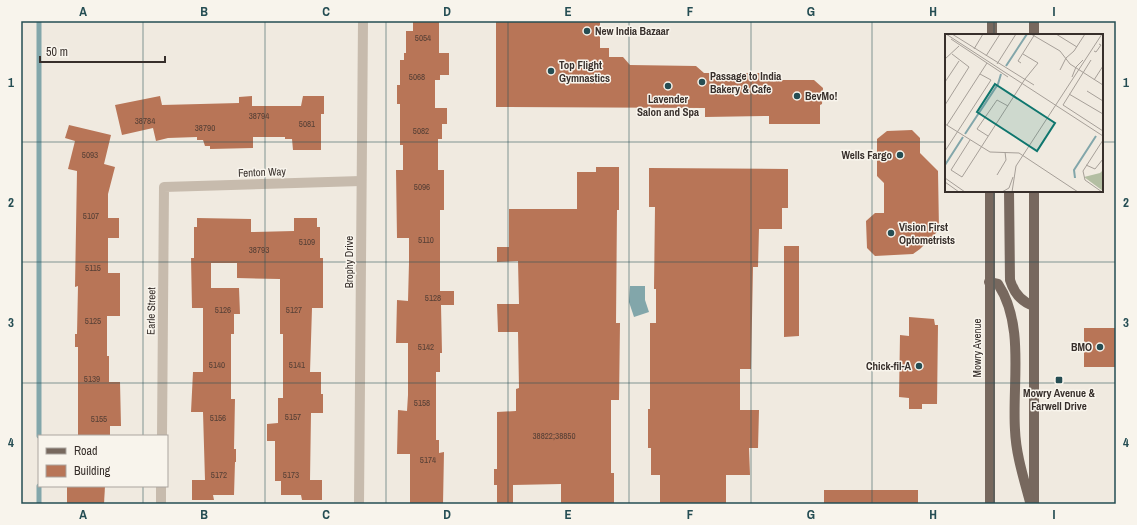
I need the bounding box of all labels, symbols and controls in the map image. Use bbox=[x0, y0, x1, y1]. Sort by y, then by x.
text: A bbox=[79, 3, 87, 20]
text: B bbox=[200, 3, 208, 20]
text: C bbox=[322, 3, 330, 20]
text: D bbox=[443, 3, 451, 20]
text: E bbox=[564, 3, 572, 20]
text: F bbox=[687, 3, 694, 20]
text: G bbox=[807, 3, 815, 20]
text: H bbox=[929, 3, 937, 20]
text: I bbox=[1053, 3, 1056, 20]
place label: New India Bazaar bbox=[595, 24, 670, 38]
marker: New India Bazaar bbox=[582, 26, 592, 36]
house number: 5054 bbox=[415, 32, 431, 44]
inset map bbox=[945, 34, 1103, 192]
scale bar bbox=[40, 38, 165, 64]
text: 50 m bbox=[46, 44, 68, 60]
place label: Top Flight Gymnastics bbox=[559, 58, 610, 85]
marker: Top Flight Gymnastics bbox=[546, 66, 556, 76]
place label: Passage to India Bakery & Cafe bbox=[710, 69, 781, 96]
house number: 5068 bbox=[409, 71, 425, 83]
text: 1 bbox=[8, 74, 14, 91]
text: 1 bbox=[1123, 74, 1129, 91]
marker: Passage to India Bakery & Cafe bbox=[697, 77, 707, 87]
marker: Lavender Salon and Spa bbox=[663, 81, 673, 91]
place label: BevMo! bbox=[805, 89, 838, 103]
marker: BevMo! bbox=[792, 91, 802, 101]
place label: Lavender Salon and Spa bbox=[637, 92, 699, 119]
house number: 38794 bbox=[249, 110, 269, 122]
house number: 38784 bbox=[135, 115, 155, 127]
house number: 5081 bbox=[299, 118, 315, 130]
house number: 38790 bbox=[195, 122, 215, 134]
house number: 5082 bbox=[413, 125, 429, 137]
place label: Wells Fargo bbox=[841, 148, 892, 162]
house number: 5093 bbox=[82, 149, 98, 161]
marker: Wells Fargo bbox=[895, 150, 905, 160]
street label: Fenton Way bbox=[238, 164, 287, 180]
house number: 5096 bbox=[414, 181, 430, 193]
text: 2 bbox=[8, 194, 14, 211]
text: 2 bbox=[1123, 194, 1129, 211]
house number: 5107 bbox=[83, 210, 99, 222]
place label: Vision First Optometrists bbox=[899, 220, 955, 247]
marker: Vision First Optometrists bbox=[886, 228, 896, 238]
house number: 5110 bbox=[418, 234, 434, 246]
house number: 5109 bbox=[299, 236, 315, 248]
street label: Brophy Drive bbox=[342, 236, 356, 288]
house number: 38793 bbox=[249, 244, 269, 256]
house number: 5115 bbox=[85, 262, 101, 274]
street label: Earle Street bbox=[144, 287, 158, 335]
house number: 5128 bbox=[425, 292, 441, 304]
house number: 5126 bbox=[215, 304, 231, 316]
house number: 5127 bbox=[286, 304, 302, 316]
text: 3 bbox=[8, 314, 14, 331]
text: 3 bbox=[1123, 314, 1129, 331]
house number: 5125 bbox=[85, 315, 101, 327]
street label: Mowry Avenue bbox=[970, 318, 984, 378]
place label: BMO bbox=[1071, 340, 1092, 354]
house number: 5142 bbox=[418, 341, 434, 353]
marker: BMO bbox=[1095, 342, 1105, 352]
house number: 5140 bbox=[209, 359, 225, 371]
house number: 5141 bbox=[289, 359, 305, 371]
place label: Chick-fil-A bbox=[866, 359, 911, 373]
marker: Chick-fil-A bbox=[914, 361, 924, 371]
house number: 5139 bbox=[84, 373, 100, 385]
marker: Mowry Avenue & Farwell Drive bbox=[1054, 375, 1064, 385]
place label: Mowry Avenue & Farwell Drive bbox=[1023, 386, 1095, 413]
house number: 5158 bbox=[414, 397, 430, 409]
house number: 5157 bbox=[285, 411, 301, 423]
house number: 5156 bbox=[210, 412, 226, 424]
house number: 5155 bbox=[91, 413, 107, 425]
house number: 38822;38850 bbox=[532, 430, 576, 442]
text: 4 bbox=[8, 434, 14, 451]
text: 4 bbox=[1123, 434, 1129, 451]
legend bbox=[38, 435, 168, 487]
text: Road bbox=[74, 443, 98, 459]
house number: 5174 bbox=[420, 454, 436, 466]
text: Building bbox=[74, 463, 111, 479]
house number: 5172 bbox=[211, 469, 227, 481]
house number: 5173 bbox=[283, 469, 299, 481]
text: A bbox=[79, 506, 87, 523]
text: B bbox=[200, 506, 208, 523]
text: C bbox=[322, 506, 330, 523]
text: D bbox=[443, 506, 451, 523]
text: E bbox=[564, 506, 572, 523]
text: F bbox=[687, 506, 694, 523]
text: G bbox=[807, 506, 815, 523]
text: H bbox=[929, 506, 937, 523]
text: I bbox=[1053, 506, 1056, 523]

